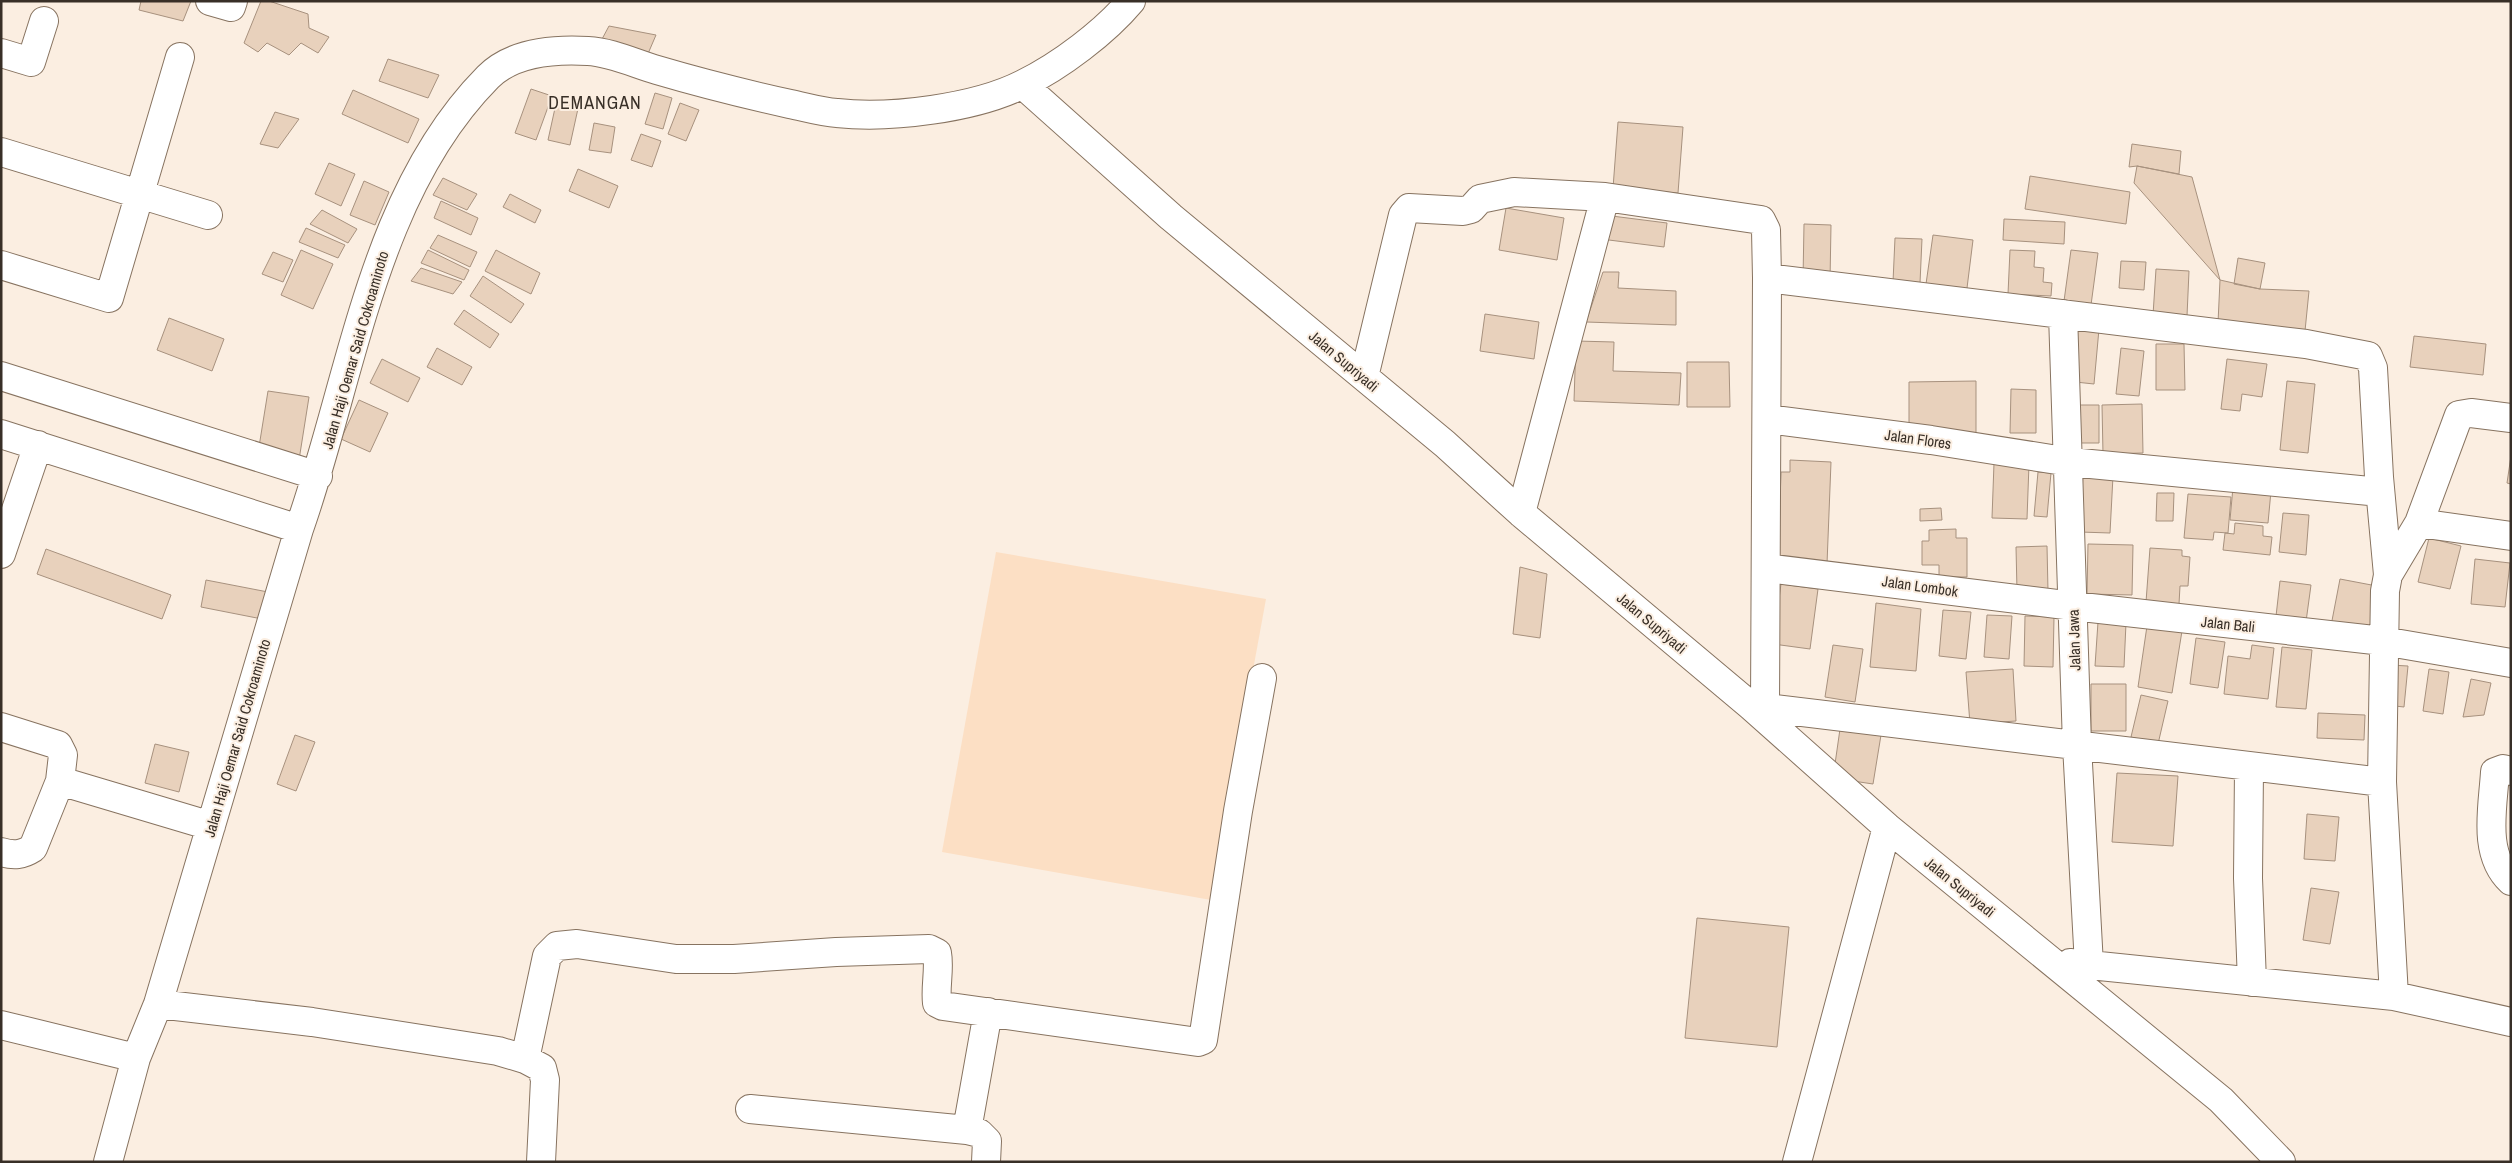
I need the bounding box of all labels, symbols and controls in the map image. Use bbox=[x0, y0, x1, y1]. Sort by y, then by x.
district label: DEMANGAN bbox=[548, 90, 642, 115]
street label: Jalan Haji Oemar Said Cokroaminoto bbox=[317, 248, 393, 451]
street label: Jalan Supriyadi bbox=[1305, 325, 1383, 397]
street label: Jalan Flores bbox=[1883, 424, 1953, 454]
street label: Jalan Lombok bbox=[1881, 570, 1960, 602]
street label: Jalan Supriyadi bbox=[1613, 587, 1691, 659]
street label: Jalan Jawa bbox=[2062, 609, 2086, 671]
street label: Jalan Bali bbox=[2200, 611, 2256, 637]
street label: Jalan Haji Oemar Said Cokroaminoto bbox=[199, 636, 275, 839]
street label: Jalan Supriyadi bbox=[1920, 852, 2000, 922]

